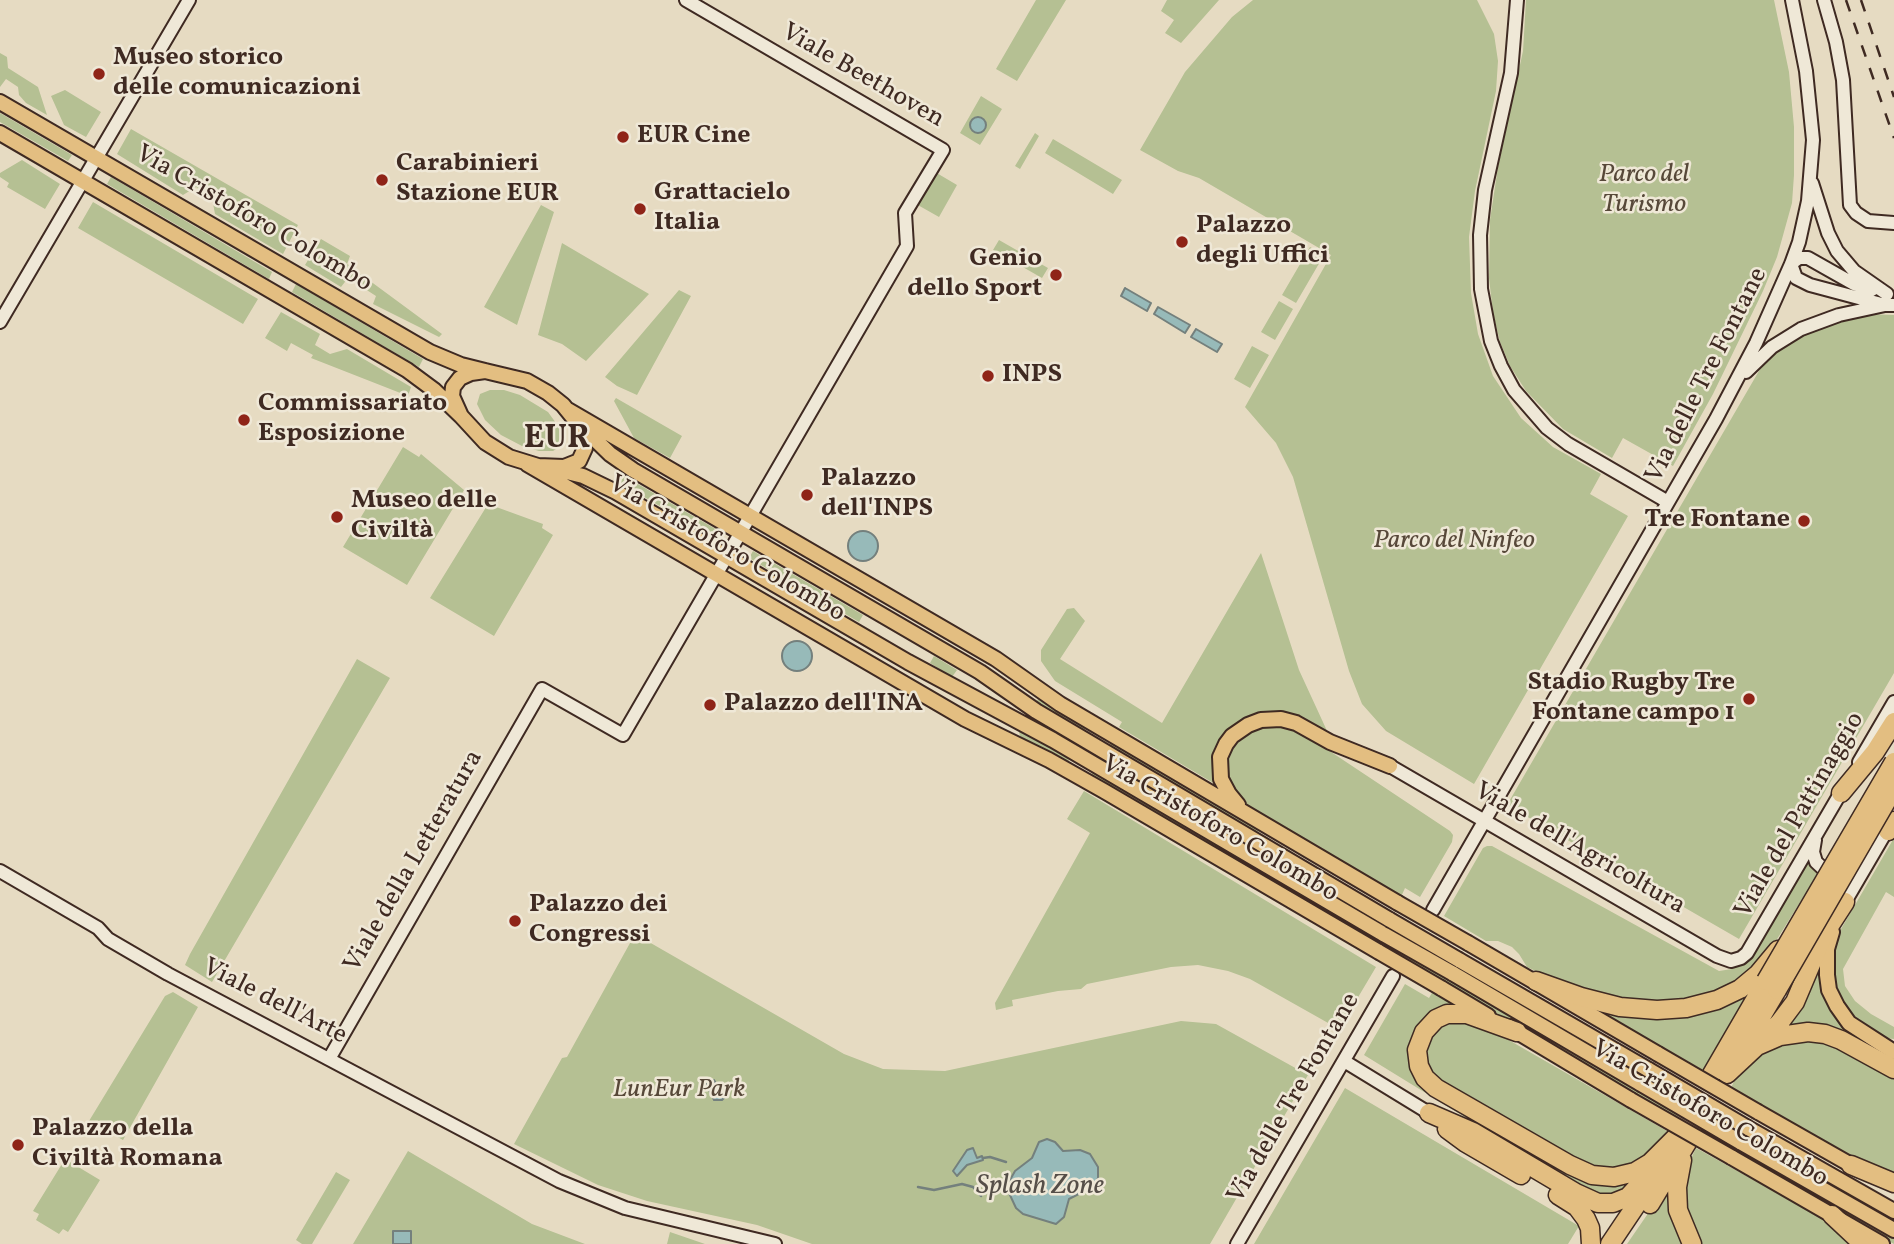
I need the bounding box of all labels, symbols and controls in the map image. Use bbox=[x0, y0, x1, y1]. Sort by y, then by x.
street label: Viale Beethoven bbox=[775, 18, 949, 136]
place label: Museo storico delle comunicazioni bbox=[113, 43, 361, 104]
marker: Museo storico delle comunicazioni bbox=[91, 66, 107, 82]
place label: EUR Cine bbox=[637, 121, 750, 153]
marker: EUR Cine bbox=[615, 129, 631, 145]
street label: Via Cristoforo Colombo bbox=[129, 140, 377, 300]
place label: Carabinieri Stazione EUR bbox=[396, 149, 559, 210]
park label: Parco del Turismo bbox=[1599, 160, 1689, 222]
marker: Carabinieri Stazione EUR bbox=[374, 172, 390, 188]
place label: Grattacielo Italia bbox=[654, 178, 790, 240]
marker: Grattacielo Italia bbox=[632, 201, 648, 217]
place label: Palazzo degli Uffici bbox=[1196, 211, 1329, 272]
marker: Palazzo degli Uffici bbox=[1174, 234, 1190, 250]
place label: Genio dello Sport bbox=[907, 244, 1042, 306]
street label: Via delle Tre Fontane bbox=[1640, 263, 1776, 489]
marker: Genio dello Sport bbox=[1048, 267, 1064, 283]
place label: INPS bbox=[1002, 360, 1062, 392]
marker: INPS bbox=[980, 368, 996, 384]
place label: Commissariato Esposizione bbox=[258, 389, 447, 450]
marker: Commissariato Esposizione bbox=[236, 412, 252, 428]
district label: EUR bbox=[524, 421, 590, 461]
place label: Palazzo dell'INPS bbox=[821, 464, 933, 526]
street label: Via Cristoforo Colombo bbox=[602, 470, 850, 630]
place label: Museo delle Civiltà bbox=[351, 486, 497, 548]
marker: Palazzo dell'INPS bbox=[799, 487, 815, 503]
place label: Tre Fontane bbox=[1644, 505, 1790, 537]
marker: Museo delle Civiltà bbox=[329, 509, 345, 525]
marker: Tre Fontane bbox=[1796, 513, 1812, 529]
park label: Parco del Ninfeo bbox=[1373, 526, 1535, 558]
place label: Stadio Rugby Tre Fontane campo 1 bbox=[1528, 668, 1735, 730]
place label: Palazzo dell'INA bbox=[724, 689, 923, 721]
marker: Stadio Rugby Tre Fontane campo 1 bbox=[1741, 691, 1757, 707]
marker: Palazzo dell'INA bbox=[702, 697, 718, 713]
street label: Viale del Pattinaggio bbox=[1729, 707, 1873, 925]
street label: Viale della Letteratura bbox=[339, 745, 491, 979]
street label: Via Cristoforo Colombo bbox=[1095, 750, 1343, 910]
street label: Viale dell'Agricoltura bbox=[1468, 777, 1690, 923]
place label: Palazzo dei Congressi bbox=[529, 890, 668, 951]
marker: Palazzo dei Congressi bbox=[507, 913, 523, 929]
street label: Viale dell'Arte bbox=[196, 953, 352, 1053]
street label: Via delle Tre Fontane bbox=[1222, 988, 1368, 1210]
street label: Via Cristoforo Colombo bbox=[1585, 1035, 1833, 1195]
park label: LunEur Park bbox=[613, 1075, 745, 1107]
place label: Palazzo della Civiltà Romana bbox=[32, 1114, 223, 1176]
marker: Palazzo della Civiltà Romana bbox=[10, 1137, 26, 1153]
water label: Splash Zone bbox=[976, 1171, 1104, 1205]

